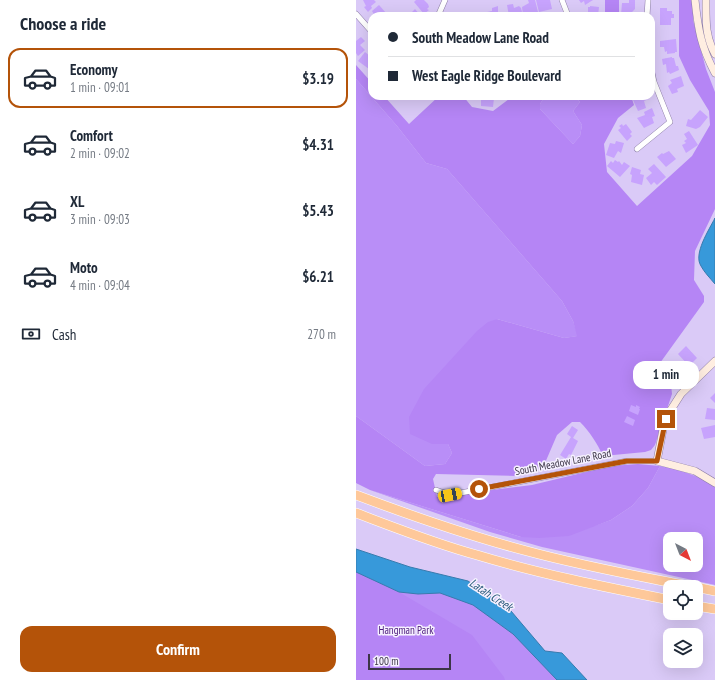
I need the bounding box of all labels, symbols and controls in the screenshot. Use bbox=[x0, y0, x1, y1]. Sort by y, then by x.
text: Choose a ride bbox=[20, 12, 106, 35]
text: South Meadow Lane Road bbox=[412, 28, 549, 47]
icon: car bbox=[22, 60, 58, 96]
text: Economy bbox=[70, 60, 118, 79]
text: West Eagle Ridge Boulevard bbox=[412, 66, 561, 85]
text: $3.19 bbox=[302, 69, 334, 88]
text: 1 min · 09:01 bbox=[70, 79, 130, 96]
icon: car bbox=[22, 126, 58, 162]
text: Comfort bbox=[70, 126, 113, 145]
text: $4.31 bbox=[302, 135, 334, 154]
text: 2 min · 09:02 bbox=[70, 145, 130, 162]
icon: car bbox=[22, 192, 58, 228]
text: XL bbox=[70, 192, 84, 211]
text: $5.43 bbox=[302, 201, 334, 220]
text: 3 min · 09:03 bbox=[70, 211, 130, 228]
icon: car bbox=[22, 258, 58, 294]
text: Moto bbox=[70, 258, 98, 277]
text: $6.21 bbox=[302, 267, 334, 286]
text: 4 min · 09:04 bbox=[70, 277, 130, 294]
icon: cash bbox=[20, 323, 42, 345]
text: Cash bbox=[52, 325, 76, 344]
text: 270 m bbox=[307, 326, 336, 343]
callout: 1 min bbox=[633, 361, 699, 389]
text: 1 min bbox=[653, 366, 679, 383]
route end bbox=[657, 410, 675, 428]
street label: South Meadow Lane Road bbox=[514, 446, 613, 478]
route start bbox=[470, 480, 488, 498]
car bbox=[437, 487, 463, 503]
north arrow bbox=[663, 532, 703, 572]
map controls bbox=[663, 532, 703, 668]
water label: Latah Creek bbox=[467, 575, 517, 615]
button: locate bbox=[663, 580, 703, 620]
park label: Hangman Park bbox=[379, 623, 434, 637]
button: Confirm bbox=[20, 626, 336, 672]
button: layers bbox=[663, 628, 703, 668]
scale bar bbox=[368, 652, 451, 671]
text: 100 m bbox=[374, 654, 398, 668]

